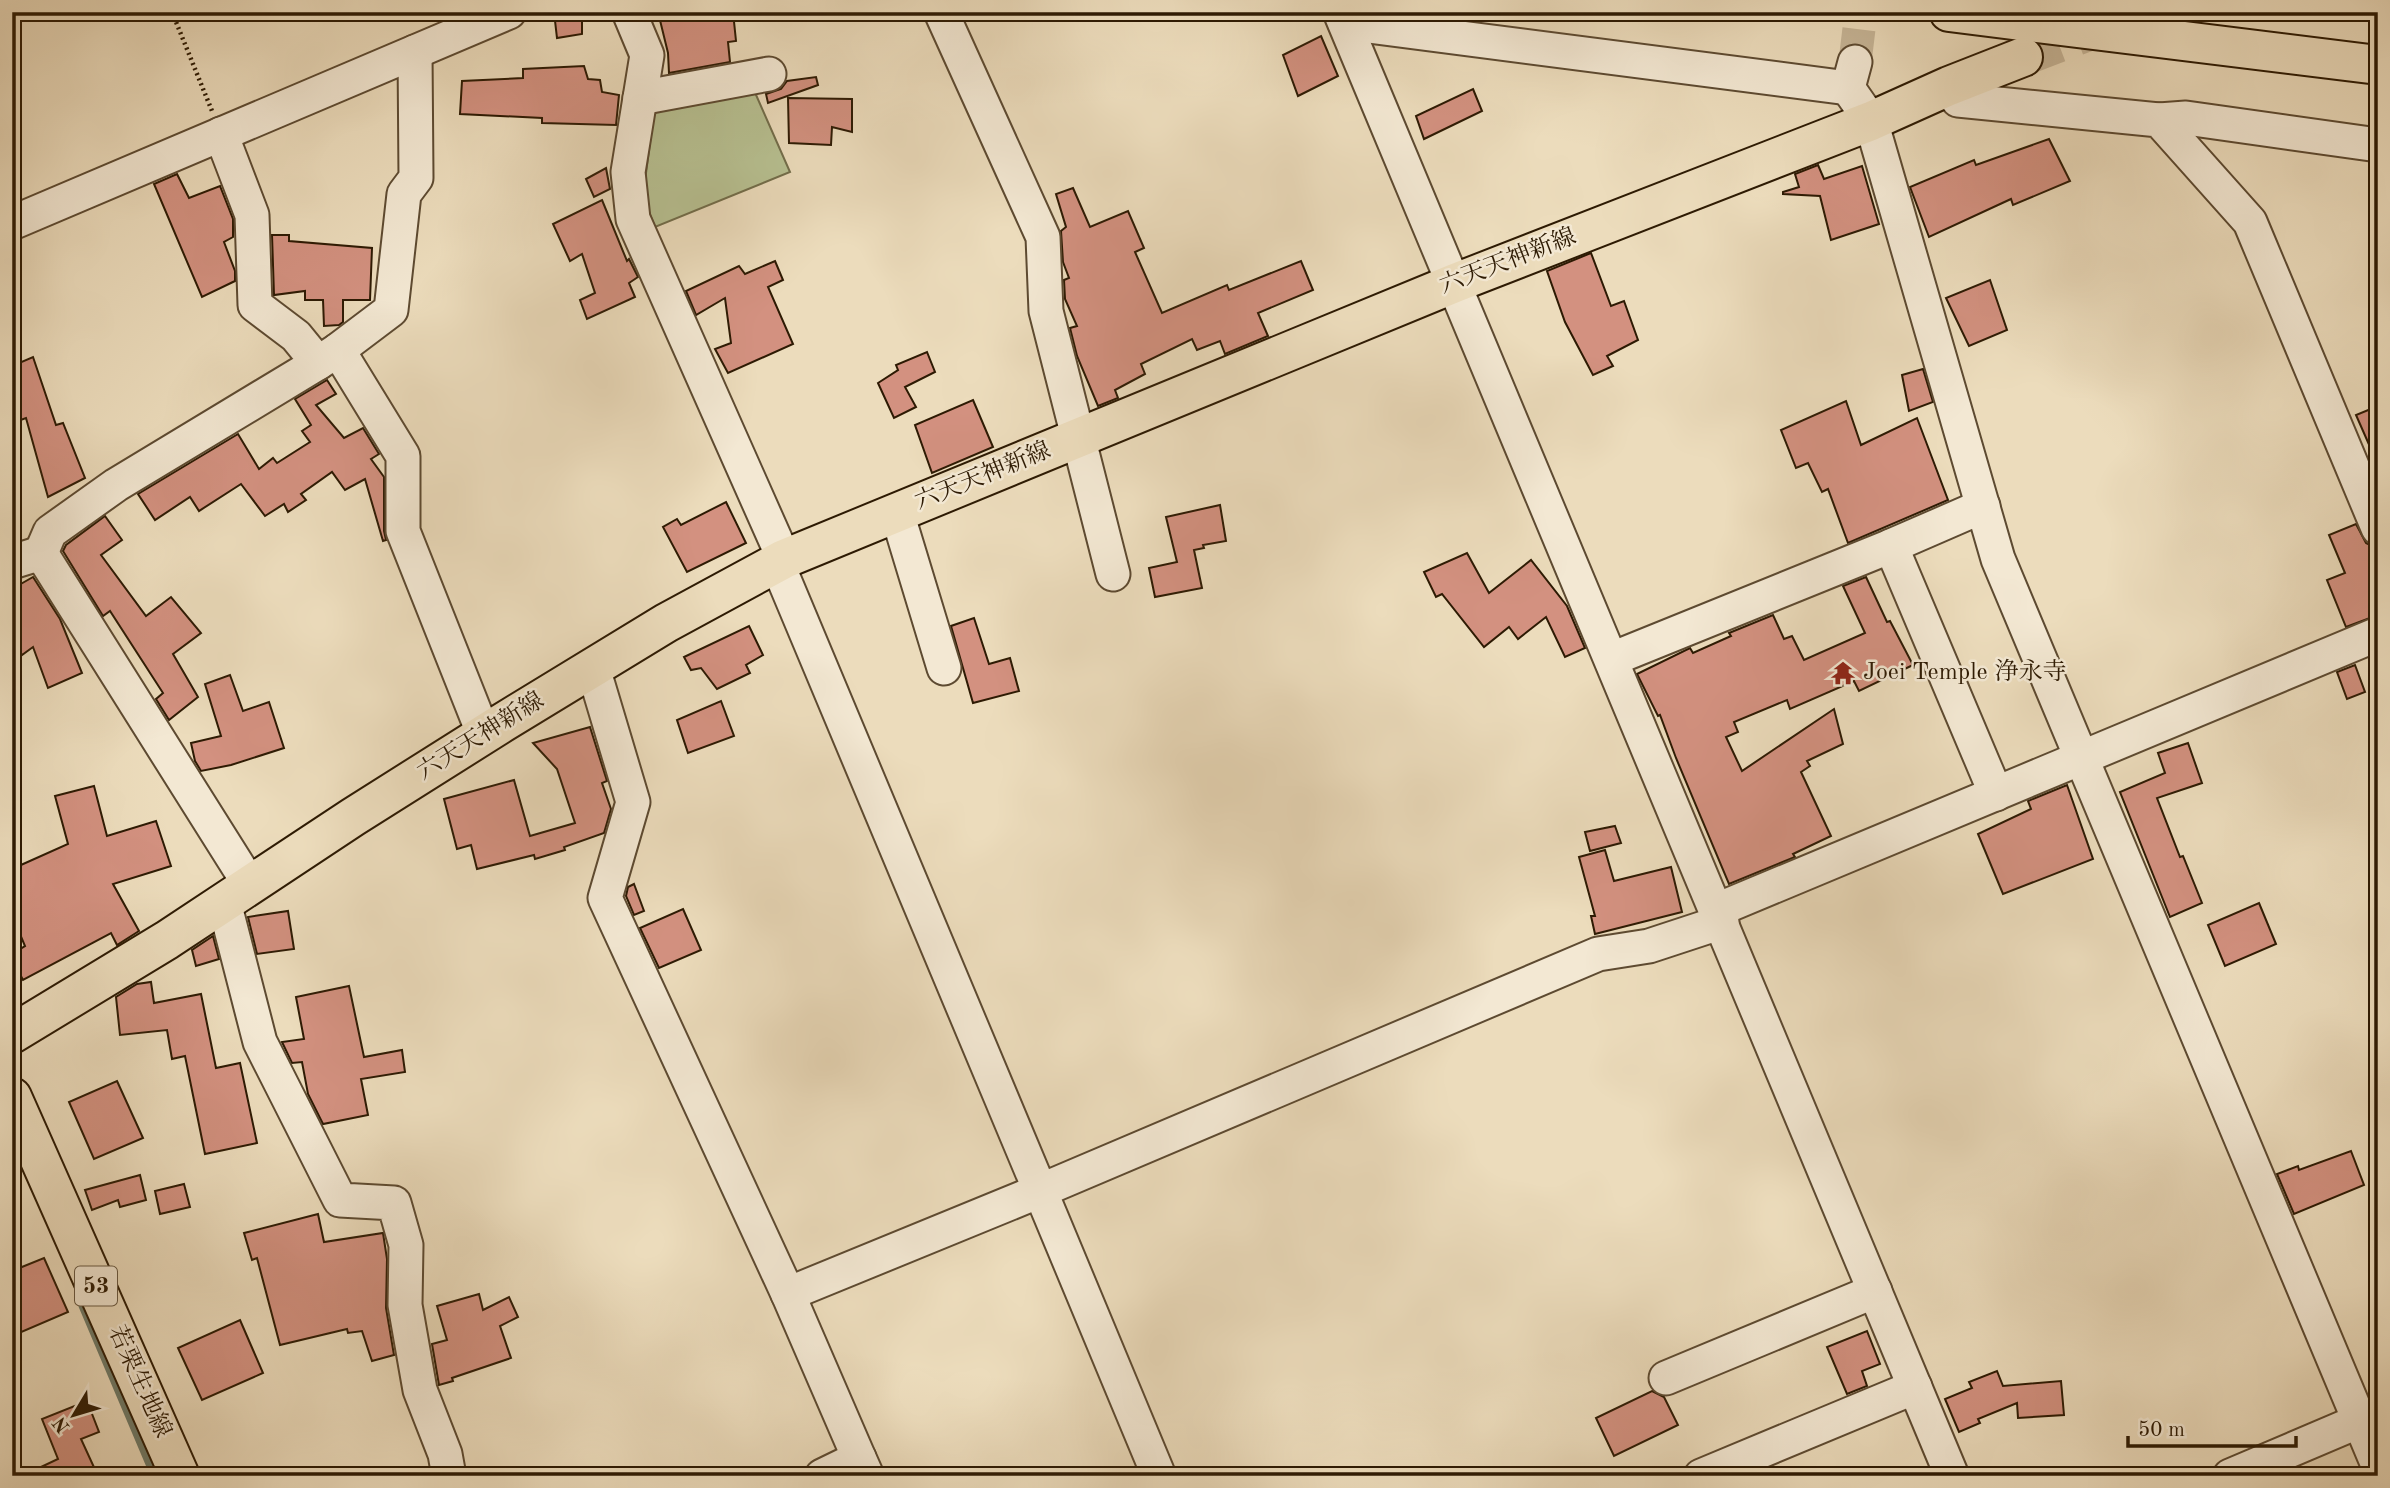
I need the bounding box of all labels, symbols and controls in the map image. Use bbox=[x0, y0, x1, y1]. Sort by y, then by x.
street label: 六天天神新線 bbox=[1435, 222, 1580, 299]
street label: 六天天神新線 bbox=[911, 436, 1054, 515]
place label: Joei Temple 浄永寺 bbox=[1863, 658, 2066, 685]
temple icon: Joei Temple 浄永寺 bbox=[1829, 659, 1857, 687]
street label: 六天天神新線 bbox=[412, 686, 548, 785]
road number: 53 bbox=[75, 1266, 117, 1306]
street label: 若栗生地線 bbox=[104, 1321, 177, 1442]
north arrow bbox=[38, 1380, 108, 1450]
scale bar bbox=[2128, 1404, 2296, 1448]
text: N bbox=[50, 1412, 75, 1436]
text: 50 m bbox=[2138, 1420, 2185, 1441]

